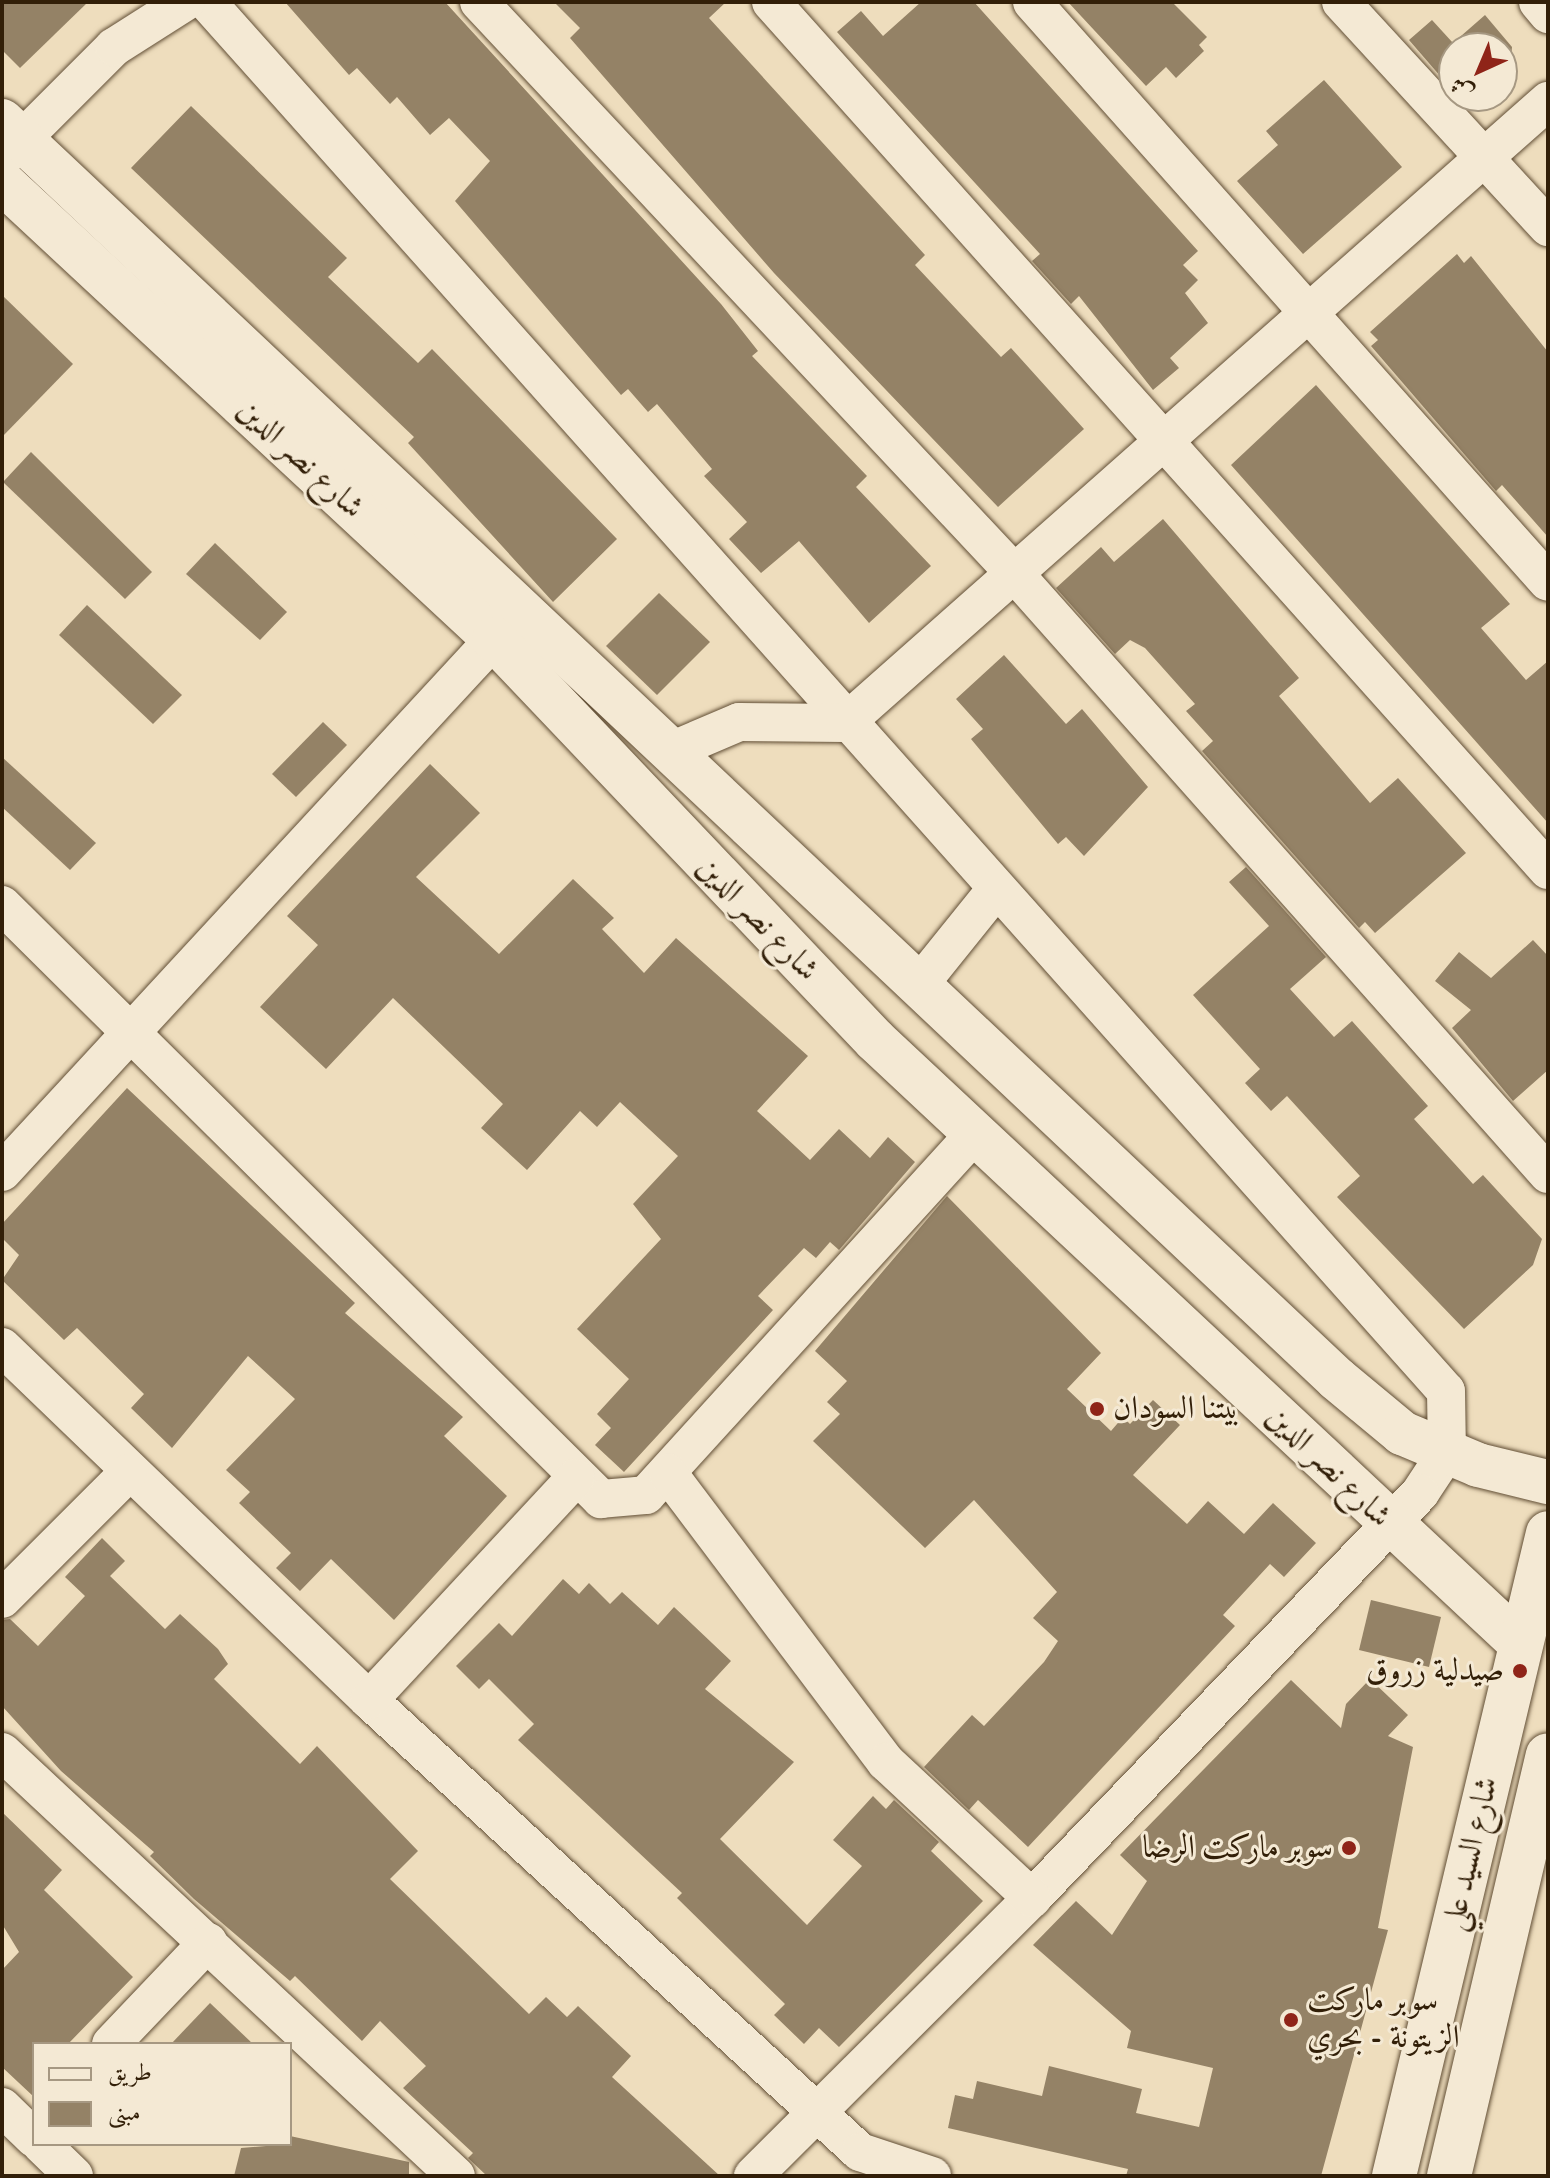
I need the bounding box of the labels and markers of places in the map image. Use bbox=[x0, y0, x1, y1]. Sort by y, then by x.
place label: بيتنا السودان bbox=[1113, 1390, 1239, 1428]
marker: بيتنا السودان bbox=[1088, 1400, 1106, 1418]
place label: صيدلية زروق bbox=[1366, 1652, 1504, 1690]
marker: صيدلية زروق bbox=[1511, 1662, 1529, 1680]
place label: سوبر ماركت الرضا bbox=[1142, 1829, 1333, 1867]
marker: سوبر ماركت الرضا bbox=[1340, 1839, 1358, 1857]
place label: سوبر ماركت الزيتونة - بحري bbox=[1307, 1983, 1460, 2058]
marker: سوبر ماركت الزيتونة - بحري bbox=[1282, 2011, 1300, 2029]

